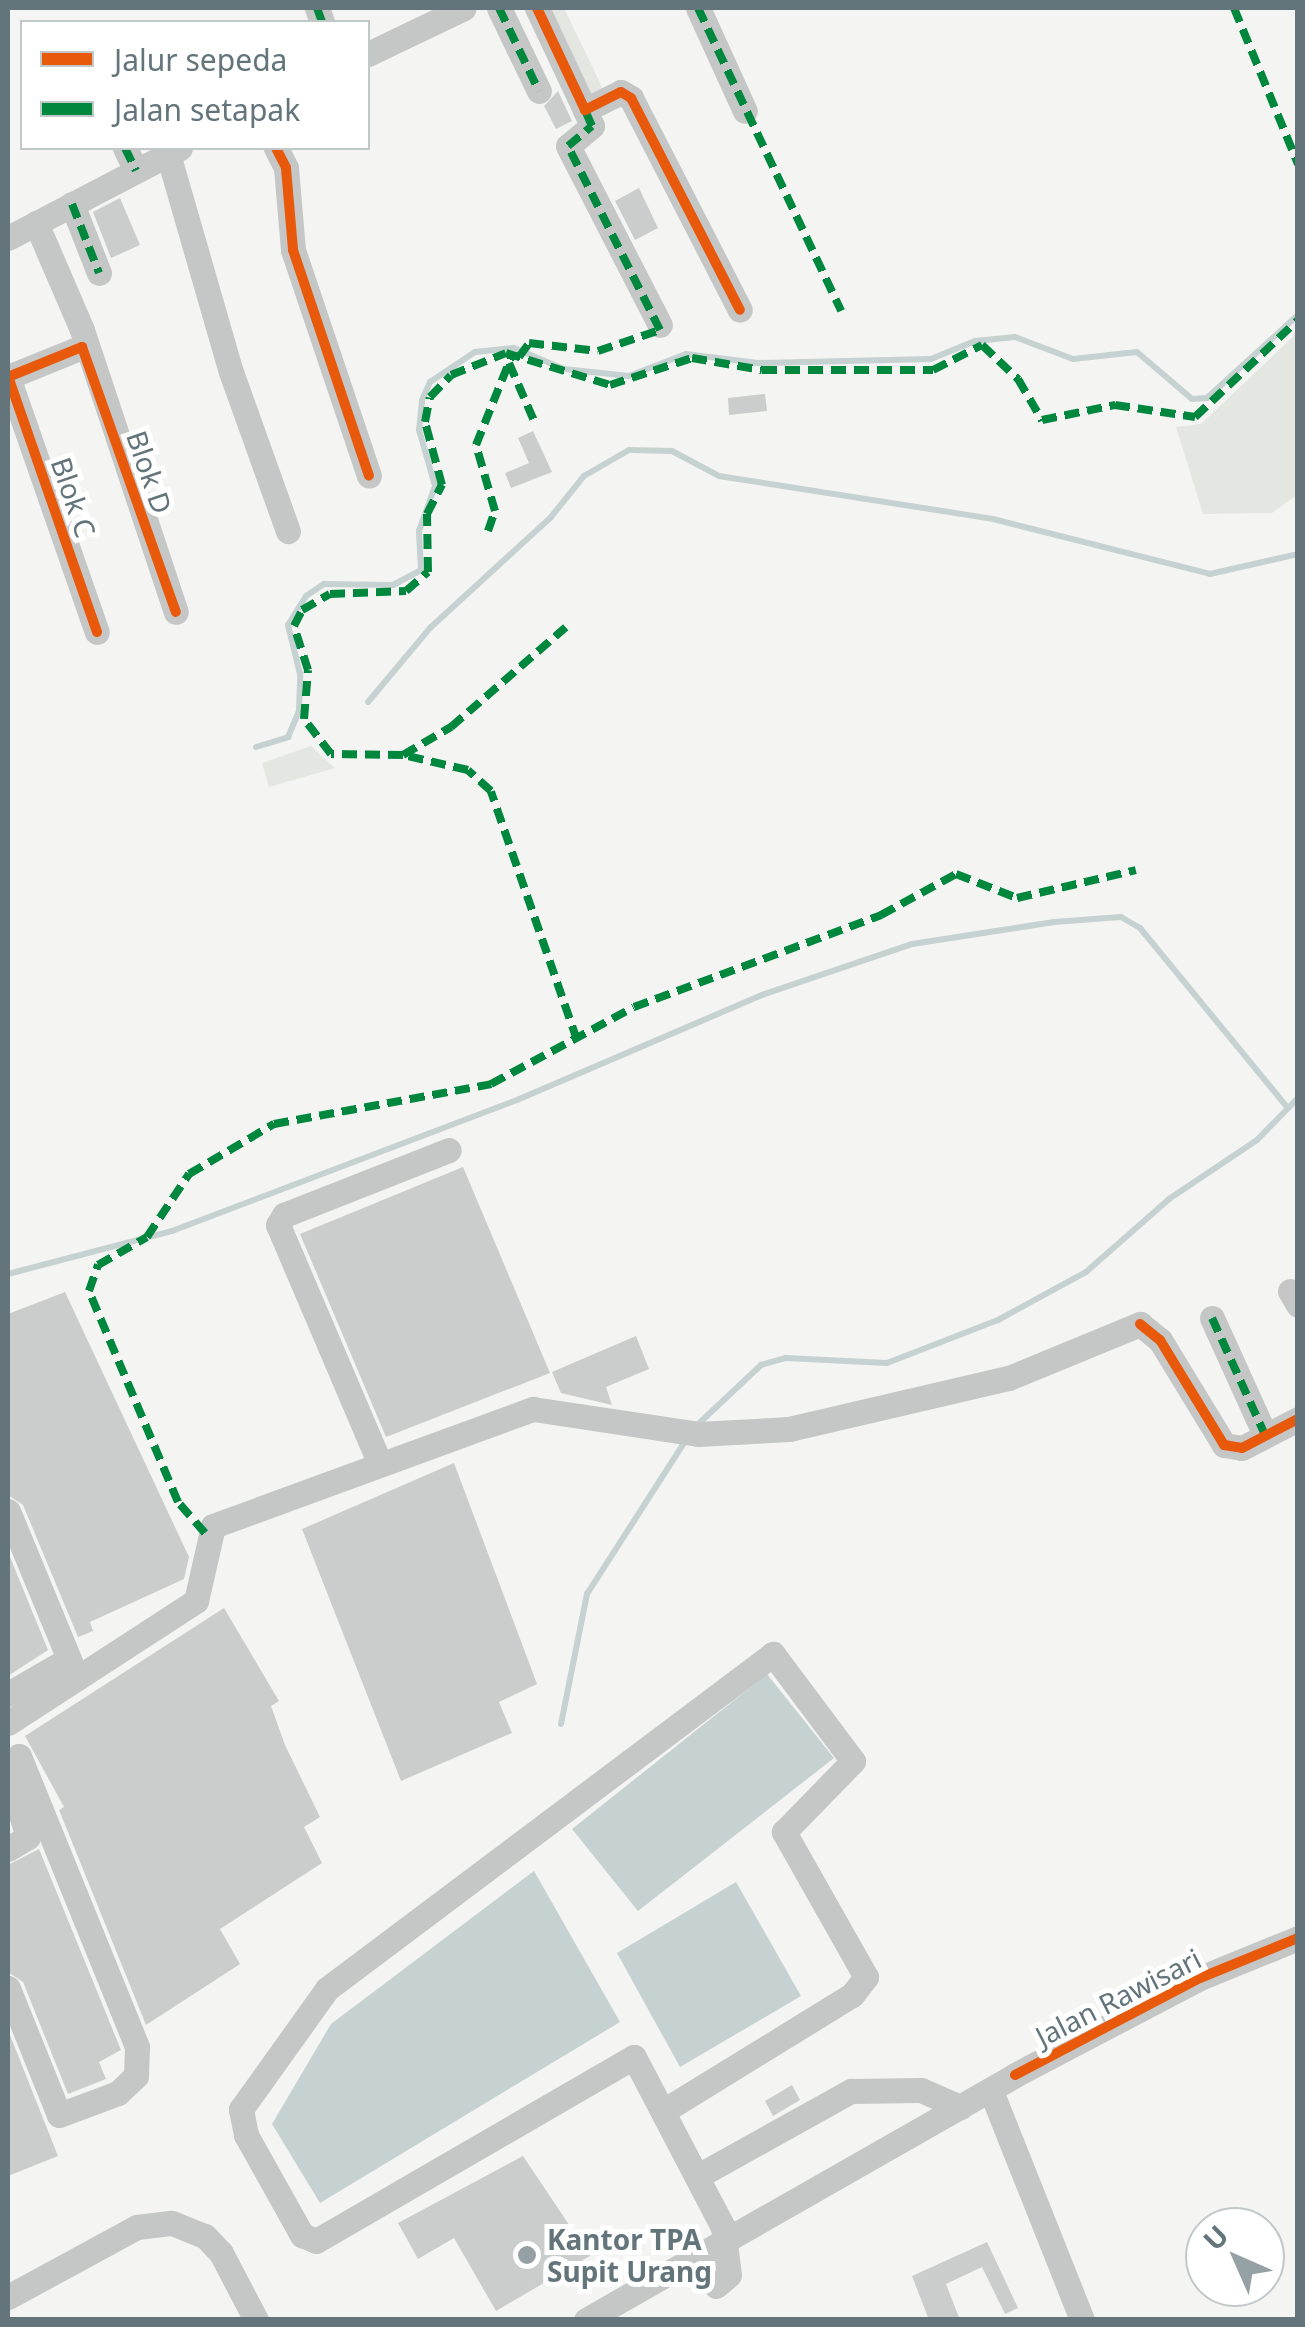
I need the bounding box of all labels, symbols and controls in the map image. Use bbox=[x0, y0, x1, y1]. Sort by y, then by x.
legend bbox=[20, 20, 370, 150]
text: Jalur sepeda bbox=[114, 39, 287, 80]
text: Jalan setapak bbox=[114, 89, 300, 130]
street label: Blok D bbox=[120, 426, 180, 518]
street label: Blok C bbox=[45, 453, 103, 541]
street label: Jalan Rawisari bbox=[1030, 1941, 1206, 2053]
north arrow bbox=[1185, 2207, 1285, 2307]
text: U bbox=[1194, 2216, 1236, 2258]
place label: Kantor TPA Supit Urang bbox=[547, 2222, 712, 2288]
marker: Kantor TPA Supit Urang bbox=[516, 2244, 538, 2266]

